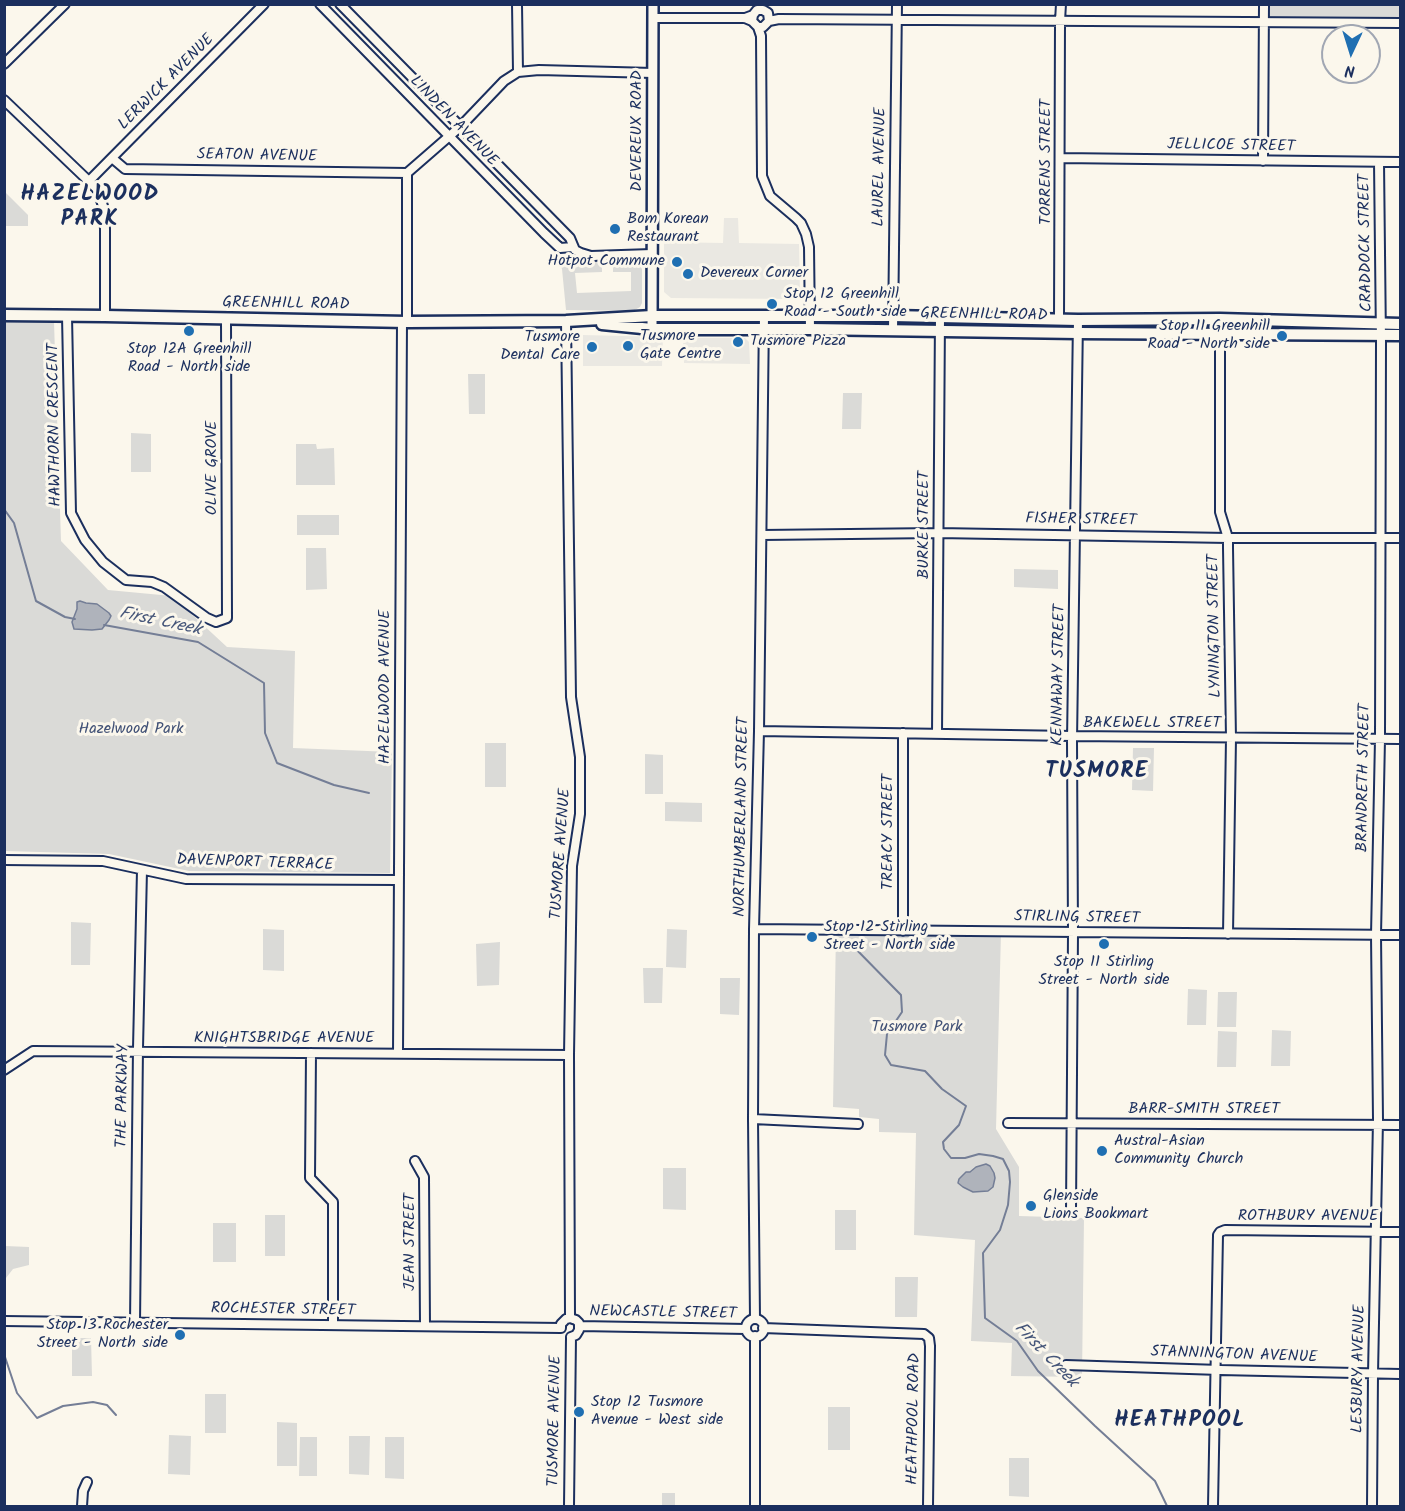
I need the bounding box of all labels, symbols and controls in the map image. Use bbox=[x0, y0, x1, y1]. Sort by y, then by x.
north arrow bbox=[1321, 24, 1381, 84]
street label: LERWICK AVENUE bbox=[115, 31, 219, 135]
text: N bbox=[1344, 58, 1356, 83]
street label: DEVEREUX ROAD bbox=[628, 70, 648, 192]
street label: LINDEN AVENUE bbox=[405, 73, 501, 171]
street label: TORRENS STREET bbox=[1037, 99, 1057, 225]
street label: LAUREL AVENUE bbox=[870, 107, 892, 227]
street label: JELLICOE STREET bbox=[1167, 136, 1295, 158]
street label: SEATON AVENUE bbox=[197, 146, 317, 168]
street label: CRADDOCK STREET bbox=[1356, 174, 1378, 312]
district label: HAZELWOOD PARK bbox=[20, 183, 160, 234]
place label: Bom Korean Restaurant bbox=[627, 210, 709, 248]
marker: Bom Korean Restaurant bbox=[608, 222, 622, 236]
place label: Hotpot Commune bbox=[548, 252, 665, 272]
marker: Hotpot Commune bbox=[670, 255, 684, 269]
place label: Devereux Corner bbox=[700, 264, 808, 284]
marker: Devereux Corner bbox=[681, 267, 695, 281]
place label: Stop 12 Greenhill Road - South side bbox=[784, 285, 907, 323]
street label: GREENHILL ROAD bbox=[222, 294, 350, 316]
marker: Stop 12 Greenhill Road - South side bbox=[765, 297, 779, 311]
street label: GREENHILL ROAD bbox=[920, 305, 1048, 327]
place label: Stop 11 Greenhill Road - North side bbox=[1147, 317, 1270, 355]
marker: Stop 12A Greenhill Road - North side bbox=[182, 324, 196, 338]
place label: Tusmore Gate Centre bbox=[640, 327, 721, 365]
place label: Tusmore Dental Care bbox=[500, 328, 580, 366]
marker: Stop 11 Greenhill Road - North side bbox=[1275, 329, 1289, 343]
place label: Tusmore Pizza bbox=[750, 332, 846, 352]
marker: Tusmore Pizza bbox=[731, 335, 745, 349]
marker: Tusmore Gate Centre bbox=[621, 339, 635, 353]
place label: Stop 12A Greenhill Road - North side bbox=[127, 340, 251, 378]
marker: Tusmore Dental Care bbox=[585, 340, 599, 354]
street label: HAWTHORN CRESCENT bbox=[45, 343, 67, 507]
street label: OLIVE GROVE bbox=[203, 421, 223, 515]
street label: BURKE STREET bbox=[915, 471, 935, 579]
street label: FISHER STREET bbox=[1025, 510, 1137, 532]
street label: LYNINGTON STREET bbox=[1205, 554, 1227, 698]
water label: First Creek bbox=[117, 604, 203, 642]
street label: KENNAWAY STREET bbox=[1049, 604, 1071, 746]
street label: HAZELWOOD AVENUE bbox=[376, 610, 396, 764]
street label: BRANDRETH STREET bbox=[1354, 704, 1376, 852]
street label: BAKEWELL STREET bbox=[1083, 714, 1221, 734]
street label: NORTHUMBERLAND STREET bbox=[732, 717, 754, 917]
park label: Hazelwood Park bbox=[78, 720, 184, 740]
district label: TUSMORE bbox=[1045, 760, 1149, 786]
street label: TREACY STREET bbox=[879, 774, 899, 890]
street label: TUSMORE AVENUE bbox=[548, 788, 576, 920]
street label: DAVENPORT TERRACE bbox=[176, 852, 334, 876]
street label: STIRLING STREET bbox=[1014, 908, 1140, 930]
place label: Stop 12 Stirling Street - North side bbox=[824, 918, 955, 956]
marker: Stop 12 Stirling Street - North side bbox=[805, 930, 819, 944]
marker: Stop 11 Stirling Street - North side bbox=[1097, 937, 1111, 951]
place label: Stop 11 Stirling Street - North side bbox=[1038, 953, 1170, 991]
park label: Tusmore Park bbox=[872, 1018, 962, 1038]
street label: KNIGHTSBRIDGE AVENUE bbox=[194, 1029, 374, 1049]
street label: THE PARKWAY bbox=[113, 1044, 135, 1148]
street label: BARR-SMITH STREET bbox=[1128, 1100, 1280, 1120]
place label: Austral-Asian Community Church bbox=[1114, 1132, 1243, 1170]
marker: Austral-Asian Community Church bbox=[1095, 1144, 1109, 1158]
place label: Glenside Lions Bookmart bbox=[1043, 1187, 1148, 1225]
street label: JEAN STREET bbox=[401, 1193, 421, 1291]
marker: Glenside Lions Bookmart bbox=[1024, 1199, 1038, 1213]
street label: ROTHBURY AVENUE bbox=[1238, 1207, 1378, 1227]
street label: ROCHESTER STREET bbox=[211, 1300, 355, 1322]
street label: NEWCASTLE STREET bbox=[589, 1303, 737, 1325]
street label: LESBURY AVENUE bbox=[1349, 1305, 1371, 1433]
place label: Stop 13 Rochester Street - North side bbox=[37, 1316, 168, 1354]
water label: First Creek bbox=[1008, 1319, 1082, 1393]
marker: Stop 13 Rochester Street - North side bbox=[173, 1328, 187, 1342]
street label: STANNINGTON AVENUE bbox=[1150, 1343, 1318, 1369]
street label: HEATHPOOL ROAD bbox=[904, 1353, 926, 1485]
street label: TUSMORE AVENUE bbox=[545, 1355, 567, 1487]
place label: Stop 12 Tusmore Avenue - West side bbox=[591, 1393, 723, 1431]
marker: Stop 12 Tusmore Avenue - West side bbox=[572, 1405, 586, 1419]
district label: HEATHPOOL bbox=[1114, 1409, 1246, 1435]

